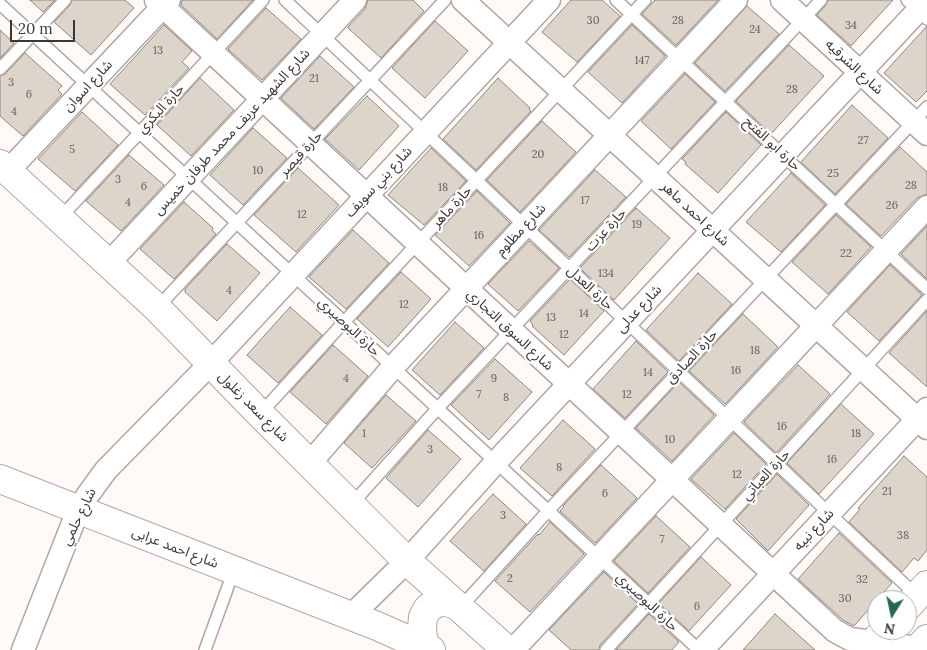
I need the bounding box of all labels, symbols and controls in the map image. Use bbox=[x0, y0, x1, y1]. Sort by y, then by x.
scale bar bbox=[12, 10, 78, 42]
house number: 30 bbox=[587, 14, 599, 28]
house number: 28 bbox=[672, 14, 684, 28]
text: 20 m bbox=[18, 19, 53, 38]
house number: 34 bbox=[845, 19, 857, 33]
house number: 24 bbox=[749, 23, 761, 37]
street label: شارع الشرقيه bbox=[821, 36, 887, 98]
house number: 13 bbox=[153, 44, 163, 58]
street label: شارع الشهيد عريف محمد طرفان خميس bbox=[150, 45, 314, 219]
house number: 147 bbox=[634, 54, 650, 68]
street label: شارع اسوان bbox=[60, 57, 116, 115]
house number: 21 bbox=[309, 72, 319, 86]
house number: 3 bbox=[8, 76, 14, 90]
street label: حارة البكري bbox=[134, 81, 188, 137]
house number: 28 bbox=[786, 83, 798, 97]
house number: 6 bbox=[26, 88, 32, 102]
house number: 4 bbox=[11, 105, 17, 119]
street label: حارة ابو الفتح bbox=[740, 113, 804, 175]
street label: حارة قيصر bbox=[276, 128, 326, 180]
house number: 27 bbox=[858, 134, 868, 148]
house number: 5 bbox=[69, 143, 75, 157]
street label: شارع بني سويف bbox=[342, 143, 416, 221]
house number: 20 bbox=[532, 148, 544, 162]
house number: 10 bbox=[253, 164, 263, 178]
house number: 25 bbox=[827, 167, 839, 181]
house number: 3 bbox=[115, 173, 121, 187]
street label: شارع احمد ماهر bbox=[658, 178, 732, 250]
house number: 28 bbox=[905, 179, 917, 193]
house number: 6 bbox=[141, 180, 147, 194]
house number: 18 bbox=[438, 181, 448, 195]
street label: حارة ماهر bbox=[428, 183, 476, 231]
house number: 17 bbox=[580, 194, 590, 208]
house number: 4 bbox=[125, 196, 131, 210]
house number: 26 bbox=[886, 199, 898, 213]
street label: شارع مظلوم bbox=[492, 200, 550, 260]
street label: حارة عزت bbox=[582, 205, 630, 255]
house number: 12 bbox=[297, 208, 307, 222]
house number: 19 bbox=[632, 218, 642, 232]
house number: 16 bbox=[474, 229, 484, 243]
house number: 22 bbox=[840, 247, 852, 261]
street label: حارة العدل bbox=[563, 262, 617, 314]
house number: 134 bbox=[598, 267, 614, 281]
street label: شارع عدلى bbox=[613, 282, 665, 336]
house number: 4 bbox=[226, 284, 232, 298]
street label: شارع السوق التجاري bbox=[463, 286, 557, 374]
street label: حارة البوصيري bbox=[314, 294, 384, 360]
house number: 12 bbox=[399, 298, 409, 312]
house number: 14 bbox=[579, 307, 589, 321]
house number: 13 bbox=[546, 311, 556, 325]
street label: حارة الصادق bbox=[663, 326, 721, 388]
house number: 12 bbox=[559, 328, 569, 342]
house number: 18 bbox=[750, 344, 760, 358]
house number: 16 bbox=[731, 364, 741, 378]
house number: 14 bbox=[643, 366, 653, 380]
street label: شارع سعد زغلول bbox=[214, 368, 292, 446]
house number: 4 bbox=[343, 372, 349, 386]
house number: 9 bbox=[491, 372, 497, 386]
house number: 7 bbox=[476, 388, 482, 402]
house number: 12 bbox=[622, 388, 632, 402]
house number: 8 bbox=[503, 391, 509, 405]
house number: 16 bbox=[777, 420, 787, 434]
house number: 1 bbox=[362, 427, 366, 441]
house number: 18 bbox=[851, 427, 861, 441]
house number: 10 bbox=[665, 433, 675, 447]
house number: 3 bbox=[427, 443, 433, 457]
street label: حارة العباتي bbox=[738, 446, 794, 504]
house number: 16 bbox=[827, 453, 837, 467]
house number: 8 bbox=[556, 461, 562, 475]
house number: 12 bbox=[732, 468, 742, 482]
house number: 21 bbox=[882, 485, 892, 499]
street label: شارع حلمي bbox=[58, 486, 100, 548]
house number: 6 bbox=[602, 487, 608, 501]
street label: شارع نبيه bbox=[790, 505, 838, 555]
house number: 3 bbox=[500, 509, 506, 523]
street label: شارع احمد عرابى bbox=[129, 524, 221, 572]
house number: 38 bbox=[897, 529, 909, 543]
house number: 7 bbox=[659, 533, 665, 547]
street label: حارة البوصيري bbox=[612, 569, 682, 635]
house number: 2 bbox=[507, 572, 513, 586]
house number: 32 bbox=[856, 573, 868, 587]
north arrow bbox=[867, 590, 917, 640]
house number: 30 bbox=[839, 592, 851, 606]
house number: 6 bbox=[694, 600, 700, 614]
text: N bbox=[883, 619, 896, 639]

